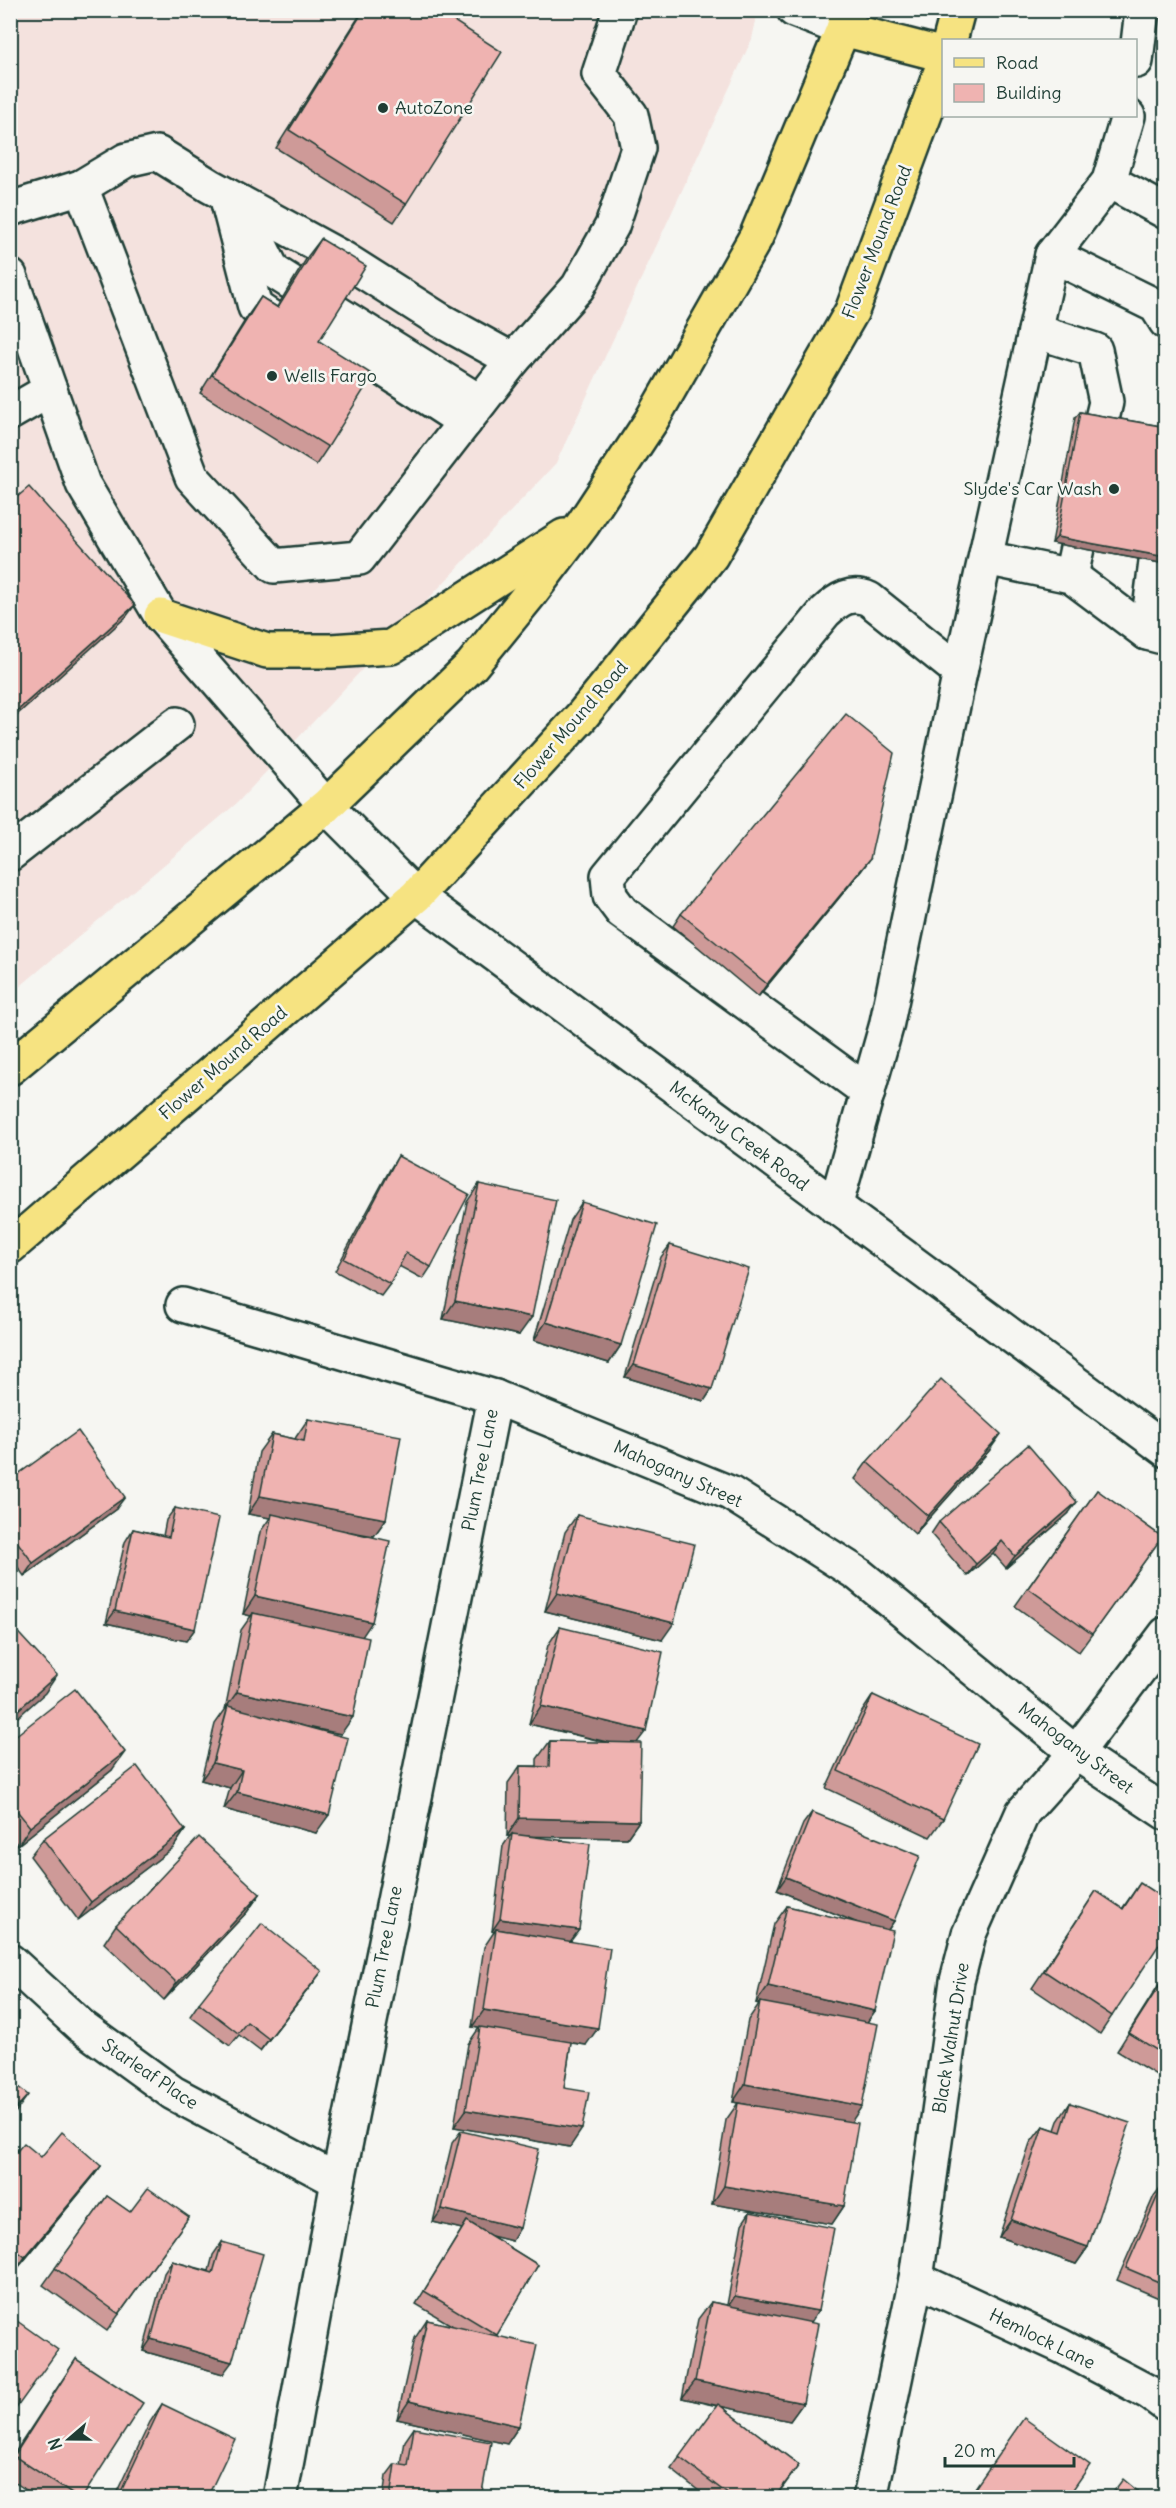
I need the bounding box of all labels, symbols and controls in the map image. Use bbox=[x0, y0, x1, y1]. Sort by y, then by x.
legend bbox=[942, 39, 1137, 117]
text: Road bbox=[996, 51, 1039, 74]
text: Building bbox=[996, 81, 1061, 104]
place label: AutoZone bbox=[395, 96, 473, 119]
marker: AutoZone bbox=[376, 101, 390, 115]
street label: Flower Mound Road bbox=[837, 162, 917, 322]
place label: Wells Fargo bbox=[284, 364, 377, 387]
marker: Wells Fargo bbox=[265, 369, 279, 383]
place label: Slyde's Car Wash bbox=[963, 477, 1102, 500]
marker: Slyde's Car Wash bbox=[1107, 482, 1121, 496]
street label: Flower Mound Road bbox=[509, 656, 633, 794]
street label: Flower Mound Road bbox=[154, 1000, 292, 1125]
street label: McKamy Creek Road bbox=[665, 1076, 814, 1196]
street label: Plum Tree Lane bbox=[456, 1407, 503, 1533]
street label: Mahogany Street bbox=[610, 1435, 746, 1512]
street label: Mahogany Street bbox=[1014, 1697, 1139, 1798]
street label: Plum Tree Lane bbox=[360, 1884, 407, 2010]
street label: Black Walnut Drive bbox=[927, 1961, 974, 2115]
street label: Starleaf Place bbox=[98, 2033, 203, 2114]
street label: Hemlock Lane bbox=[985, 2303, 1099, 2374]
north arrow bbox=[39, 2409, 99, 2469]
scale bar bbox=[945, 2430, 1074, 2468]
text: N bbox=[44, 2436, 66, 2453]
text: 20 m bbox=[954, 2439, 996, 2462]

